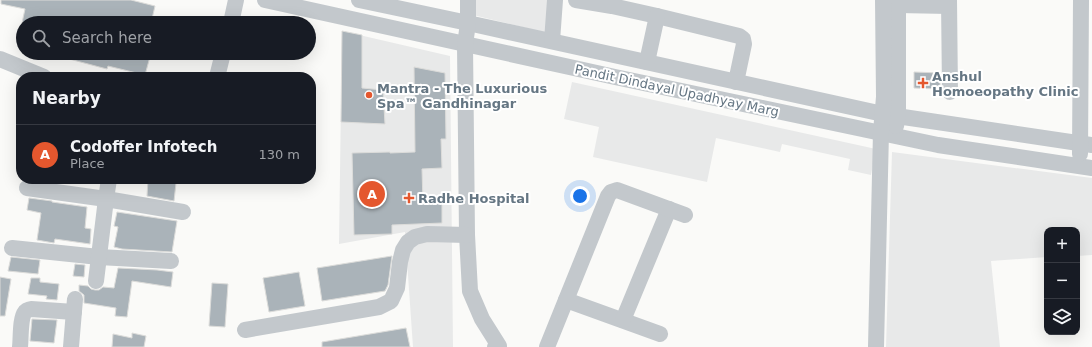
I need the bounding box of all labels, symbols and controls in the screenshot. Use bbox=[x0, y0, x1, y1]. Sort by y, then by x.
search box bbox=[16, 16, 316, 60]
icon: search bbox=[30, 27, 52, 49]
text: Search here bbox=[62, 29, 152, 47]
street label: Pandit Dindayal Upadhyay Marg bbox=[573, 61, 780, 119]
place label: Anshul Homoeopathy Clinic bbox=[932, 69, 1078, 99]
marker: Anshul Homoeopathy Clinic bbox=[917, 77, 929, 89]
place label: Mantra - The Luxurious Spa™ Gandhinagar bbox=[377, 81, 548, 111]
text: Nearby bbox=[32, 88, 101, 108]
marker: Mantra - The Luxurious Spa™ Gandhinagar bbox=[364, 90, 374, 100]
text: Codoffer Infotech bbox=[70, 138, 217, 156]
text: A bbox=[40, 147, 50, 162]
text: 130 m bbox=[258, 147, 300, 162]
text: Place bbox=[70, 156, 105, 171]
pin: A bbox=[359, 179, 385, 209]
your location bbox=[570, 186, 590, 206]
place label: Radhe Hospital bbox=[418, 191, 529, 206]
marker: Radhe Hospital bbox=[403, 192, 415, 204]
map controls bbox=[1044, 227, 1080, 335]
button: + bbox=[1044, 227, 1080, 263]
button: − bbox=[1044, 263, 1080, 299]
button: layers bbox=[1044, 299, 1080, 335]

